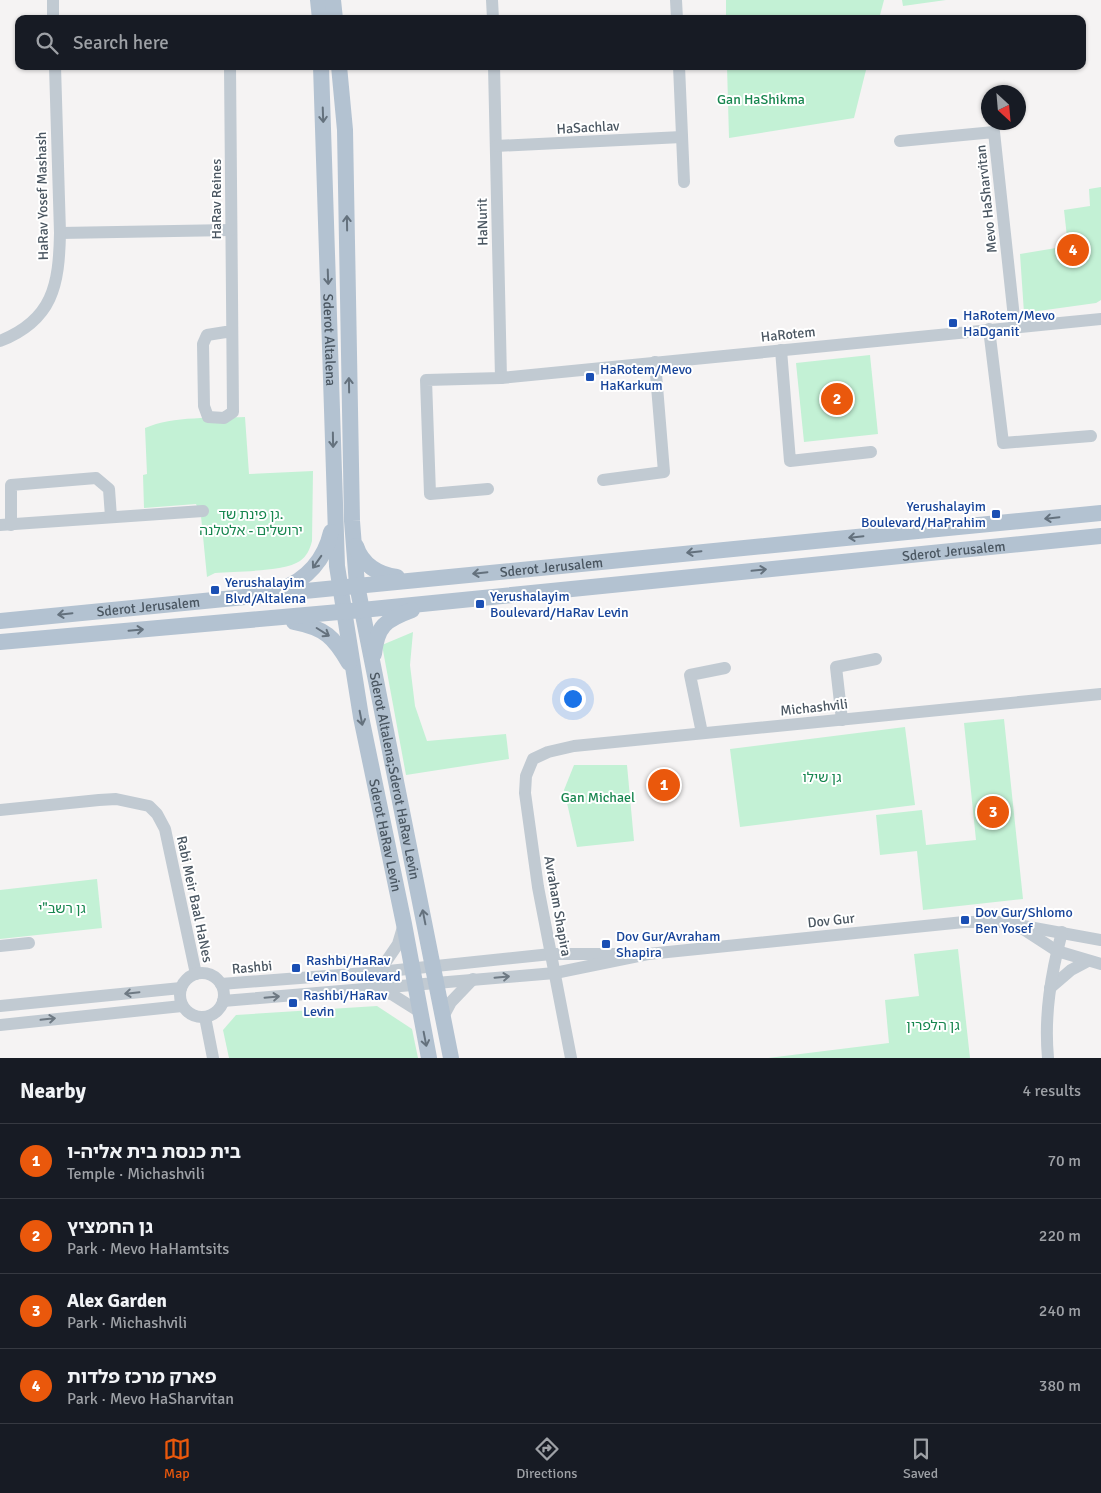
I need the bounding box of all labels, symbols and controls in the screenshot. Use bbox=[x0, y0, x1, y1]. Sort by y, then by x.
search box bbox=[15, 15, 1086, 70]
icon: search bbox=[33, 29, 61, 57]
text: Search here bbox=[73, 31, 169, 55]
north arrow bbox=[981, 85, 1026, 130]
park label: Gan HaShikma bbox=[717, 91, 805, 108]
one-way arrow bbox=[318, 106, 328, 123]
street label: HaSachlav bbox=[556, 117, 621, 138]
street label: HaRav Yosef Mashash bbox=[33, 132, 52, 260]
street label: Mevo HaSharvitan bbox=[972, 144, 1001, 254]
street label: HaRav Reines bbox=[208, 159, 225, 239]
street label: HaNurit bbox=[474, 198, 491, 246]
one-way arrow bbox=[342, 215, 352, 232]
pin: 4 bbox=[1057, 231, 1089, 269]
one-way arrow bbox=[323, 269, 333, 285]
street label: Sderot Altalena bbox=[319, 293, 339, 386]
place label: HaRotem/Mevo HaDganit bbox=[963, 307, 1055, 340]
marker: HaRotem/Mevo HaDganit bbox=[947, 317, 959, 329]
street label: HaRotem bbox=[760, 323, 816, 346]
place label: HaRotem/Mevo HaKarkum bbox=[600, 361, 692, 394]
marker: HaRotem/Mevo HaKarkum bbox=[584, 371, 596, 383]
one-way arrow bbox=[345, 378, 354, 394]
pin: 2 bbox=[821, 380, 853, 418]
one-way arrow bbox=[329, 432, 338, 448]
place label: Yerushalayim Boulevard/HaPrahim bbox=[861, 498, 986, 531]
park label: גן פינת שד. ירושלים - אלטלנה bbox=[199, 506, 303, 539]
marker: Yerushalayim Boulevard/HaPrahim bbox=[990, 508, 1002, 520]
one-way arrow bbox=[1045, 513, 1061, 522]
one-way arrow bbox=[848, 532, 864, 542]
street label: Sderot Jerusalem bbox=[901, 538, 1006, 565]
one-way arrow bbox=[686, 548, 702, 557]
street label: Sderot Jerusalem bbox=[499, 554, 604, 581]
one-way arrow bbox=[312, 555, 322, 569]
one-way arrow bbox=[751, 566, 767, 575]
one-way arrow bbox=[472, 568, 488, 578]
place label: Yerushalayim Blvd/Altalena bbox=[225, 574, 306, 607]
marker: Yerushalayim Blvd/Altalena bbox=[209, 584, 221, 596]
place label: Yerushalayim Boulevard/HaRav Levin bbox=[490, 588, 629, 621]
street label: Sderot Jerusalem bbox=[96, 593, 201, 620]
marker: Yerushalayim Boulevard/HaRav Levin bbox=[474, 598, 486, 610]
one-way arrow bbox=[57, 609, 73, 619]
one-way arrow bbox=[127, 626, 143, 635]
one-way arrow bbox=[315, 627, 329, 637]
street label: Sderot Altalena;Sderot HaRav Levin bbox=[368, 670, 424, 880]
your location bbox=[560, 686, 586, 712]
street label: Michashvili bbox=[779, 696, 849, 719]
one-way arrow bbox=[357, 709, 366, 725]
pin: 1 bbox=[648, 766, 680, 804]
park label: גן שילו bbox=[803, 769, 841, 786]
street label: Sderot HaRav Levin bbox=[365, 777, 405, 893]
park label: Gan Michael bbox=[561, 789, 635, 806]
pin: 3 bbox=[977, 793, 1009, 831]
street label: Rabi Meir Baal HaNes bbox=[173, 834, 216, 964]
street label: Avraham Shapira bbox=[540, 855, 575, 958]
park label: גן רשב"י bbox=[38, 900, 86, 917]
place label: Dov Gur/Shlomo Ben Yosef bbox=[975, 904, 1073, 937]
street label: Dov Gur bbox=[807, 909, 856, 931]
one-way arrow bbox=[419, 910, 428, 926]
marker: Dov Gur/Shlomo Ben Yosef bbox=[959, 914, 971, 926]
place label: Dov Gur/Avraham Shapira bbox=[616, 928, 720, 961]
marker: Dov Gur/Avraham Shapira bbox=[600, 938, 612, 950]
place label: Rashbi/HaRav Levin Boulevard bbox=[306, 952, 401, 985]
street label: Rashbi bbox=[231, 957, 273, 978]
marker: Rashbi/HaRav Levin Boulevard bbox=[290, 962, 302, 974]
one-way arrow bbox=[494, 972, 510, 982]
place label: Rashbi/HaRav Levin bbox=[303, 987, 388, 1020]
one-way arrow bbox=[124, 988, 140, 998]
one-way arrow bbox=[263, 992, 279, 1001]
marker: Rashbi/HaRav Levin bbox=[287, 997, 299, 1009]
one-way arrow bbox=[40, 1014, 56, 1024]
park label: גן הלפרין bbox=[906, 1017, 960, 1034]
one-way arrow bbox=[421, 1030, 431, 1046]
text: Nearby bbox=[20, 1078, 86, 1104]
text: 4 results bbox=[1022, 1081, 1081, 1101]
text: בית כנסת בית אליה-ו bbox=[67, 1140, 241, 1164]
text: 1 bbox=[32, 1151, 40, 1171]
text: 70 m bbox=[1047, 1151, 1081, 1171]
text: Temple · Michashvili bbox=[67, 1164, 205, 1184]
text: גן החמציץ bbox=[67, 1215, 153, 1239]
text: 2 bbox=[32, 1226, 40, 1246]
text: 220 m bbox=[1039, 1226, 1081, 1246]
text: Park · Mevo HaHamtsits bbox=[67, 1239, 229, 1259]
text: Alex Garden bbox=[67, 1289, 167, 1313]
text: 3 bbox=[32, 1301, 40, 1321]
text: 240 m bbox=[1039, 1301, 1081, 1321]
text: Park · Michashvili bbox=[67, 1313, 187, 1333]
text: פארק מרכז פלדות bbox=[67, 1365, 217, 1389]
text: 4 bbox=[32, 1376, 40, 1396]
text: 380 m bbox=[1039, 1376, 1081, 1396]
text: Park · Mevo HaSharvitan bbox=[67, 1389, 234, 1409]
tab: Map bbox=[163, 1435, 191, 1482]
tab: Directions bbox=[516, 1435, 577, 1482]
tab: Saved bbox=[903, 1435, 938, 1482]

